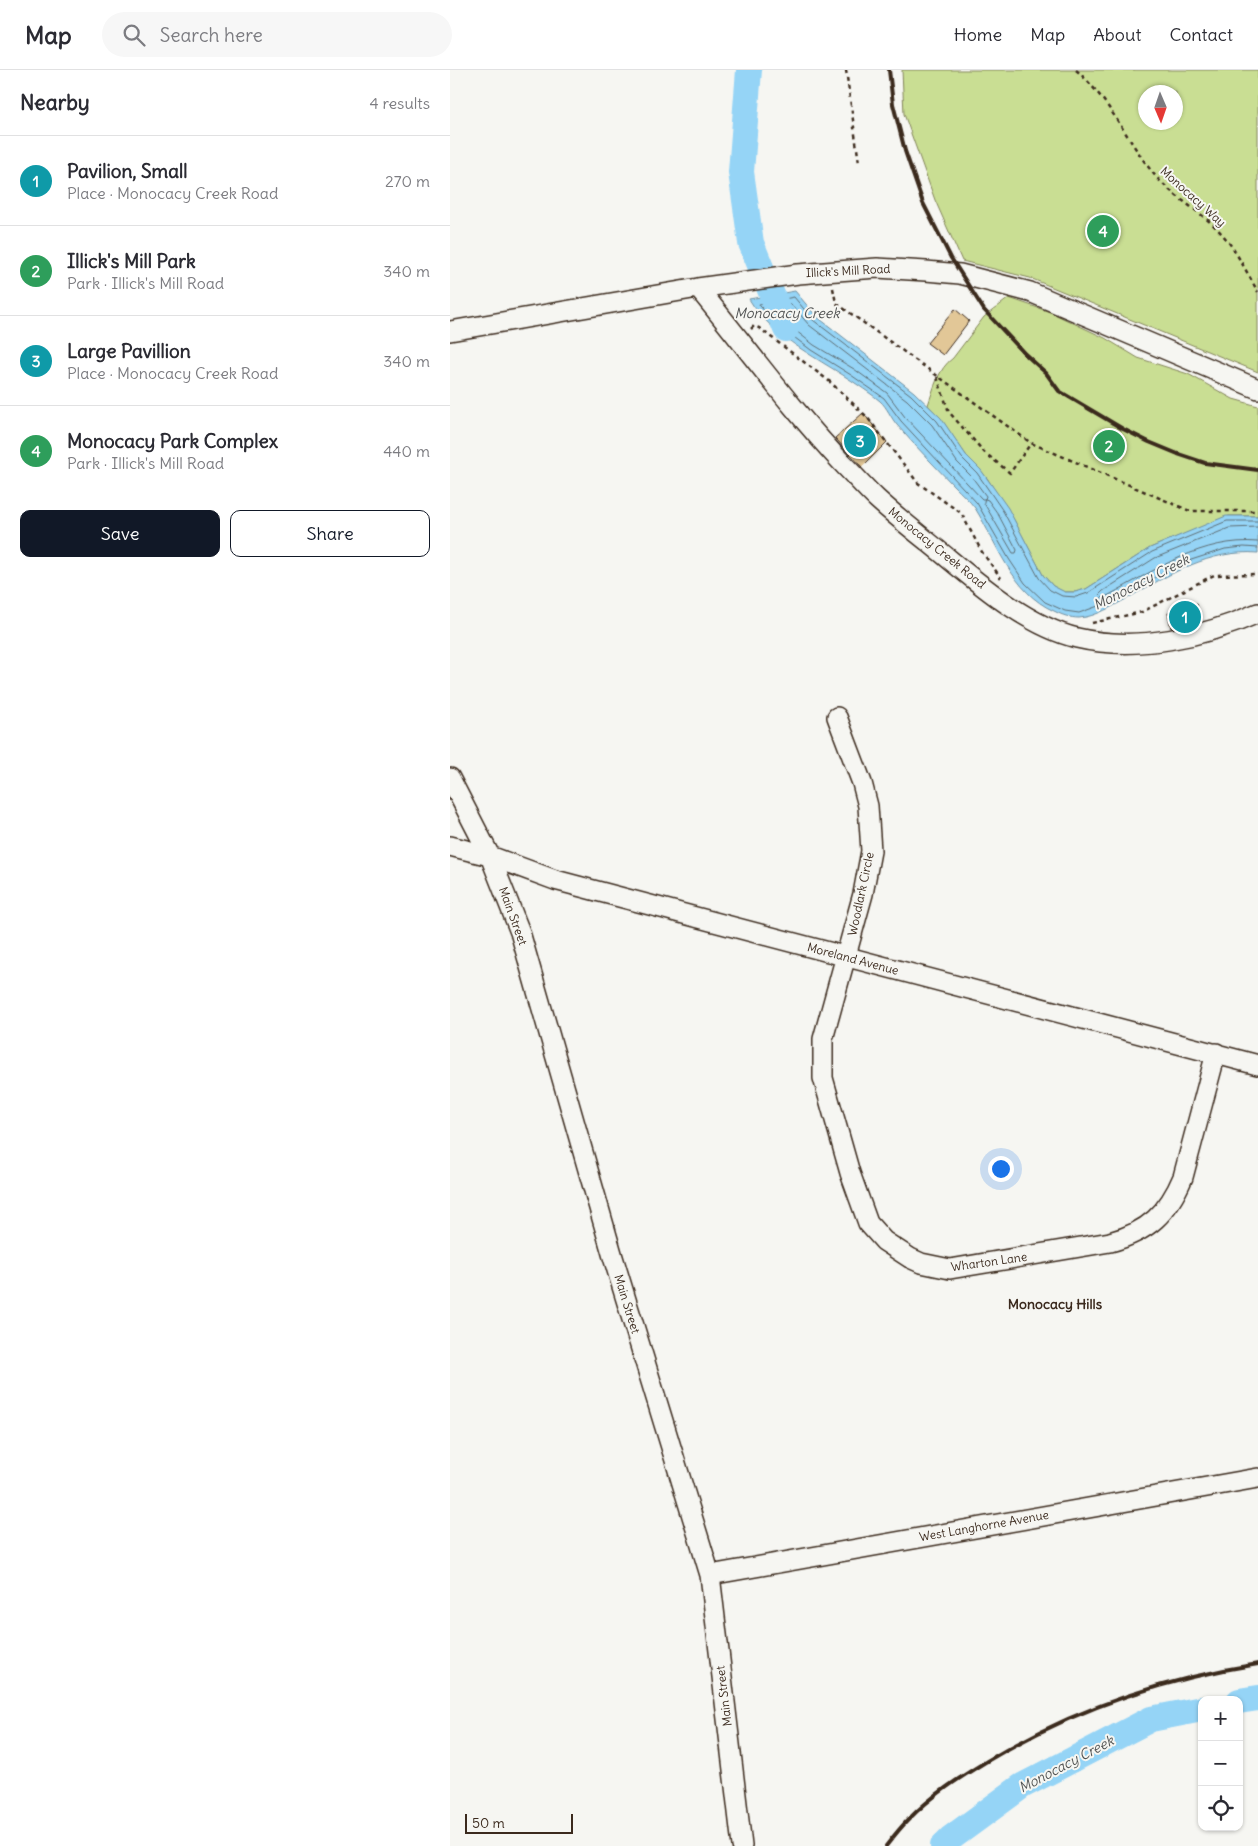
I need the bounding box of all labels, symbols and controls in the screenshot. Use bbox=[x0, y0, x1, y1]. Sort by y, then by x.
search box bbox=[102, 12, 452, 57]
text: Map bbox=[25, 20, 72, 50]
icon: search bbox=[120, 21, 148, 49]
text: Search here bbox=[160, 23, 263, 47]
text: Home bbox=[954, 23, 1002, 46]
text: Map bbox=[1030, 23, 1065, 46]
text: About bbox=[1093, 23, 1141, 46]
text: Contact bbox=[1169, 23, 1233, 46]
north arrow bbox=[1138, 85, 1183, 130]
text: Nearby bbox=[20, 89, 90, 116]
text: 4 results bbox=[369, 93, 430, 113]
text: Pavilion, Small bbox=[67, 159, 188, 183]
street label: Monocacy Way bbox=[1158, 163, 1229, 230]
text: 1 bbox=[33, 171, 39, 191]
text: 270 m bbox=[385, 171, 430, 191]
text: Place · Monocacy Creek Road bbox=[67, 183, 278, 203]
pin: 4 bbox=[1087, 212, 1119, 250]
text: Illick's Mill Park bbox=[67, 249, 196, 273]
text: 2 bbox=[32, 261, 40, 281]
text: 340 m bbox=[383, 261, 430, 281]
street label: Illick's Mill Road bbox=[805, 261, 891, 280]
text: Park · Illick's Mill Road bbox=[67, 273, 224, 293]
water label: Monocacy Creek bbox=[734, 304, 840, 322]
text: Large Pavillion bbox=[67, 339, 191, 363]
text: 3 bbox=[31, 351, 41, 371]
text: 340 m bbox=[383, 351, 430, 371]
text: Place · Monocacy Creek Road bbox=[67, 363, 278, 383]
pin: 3 bbox=[844, 422, 876, 460]
pin: 2 bbox=[1093, 427, 1125, 465]
text: Monocacy Park Complex bbox=[67, 429, 278, 453]
text: 4 bbox=[31, 441, 41, 461]
text: 440 m bbox=[383, 441, 430, 461]
text: Park · Illick's Mill Road bbox=[67, 453, 224, 473]
street label: Monocacy Creek Road bbox=[886, 504, 989, 592]
button: Save bbox=[20, 510, 220, 557]
button: Share bbox=[230, 510, 430, 557]
water label: Monocacy Creek bbox=[1090, 550, 1193, 614]
pin: 1 bbox=[1169, 598, 1201, 636]
street label: Woodlark Circle bbox=[844, 851, 877, 937]
street label: Main Street bbox=[496, 885, 531, 947]
street label: Moreland Avenue bbox=[806, 939, 900, 978]
your location bbox=[988, 1156, 1014, 1182]
street label: Wharton Lane bbox=[950, 1249, 1028, 1274]
street label: Main Street bbox=[611, 1272, 644, 1335]
district label: Monocacy Hills bbox=[1008, 1295, 1103, 1313]
street label: West Langhorne Avenue bbox=[918, 1507, 1050, 1544]
street label: Main Street bbox=[712, 1665, 735, 1727]
map controls bbox=[1198, 1696, 1243, 1831]
button: + bbox=[1198, 1696, 1243, 1741]
water label: Monocacy Creek bbox=[1015, 1731, 1117, 1797]
button: − bbox=[1198, 1741, 1243, 1786]
button: locate bbox=[1198, 1786, 1243, 1831]
scale bar bbox=[465, 1811, 572, 1834]
text: 50 m bbox=[472, 1814, 505, 1832]

